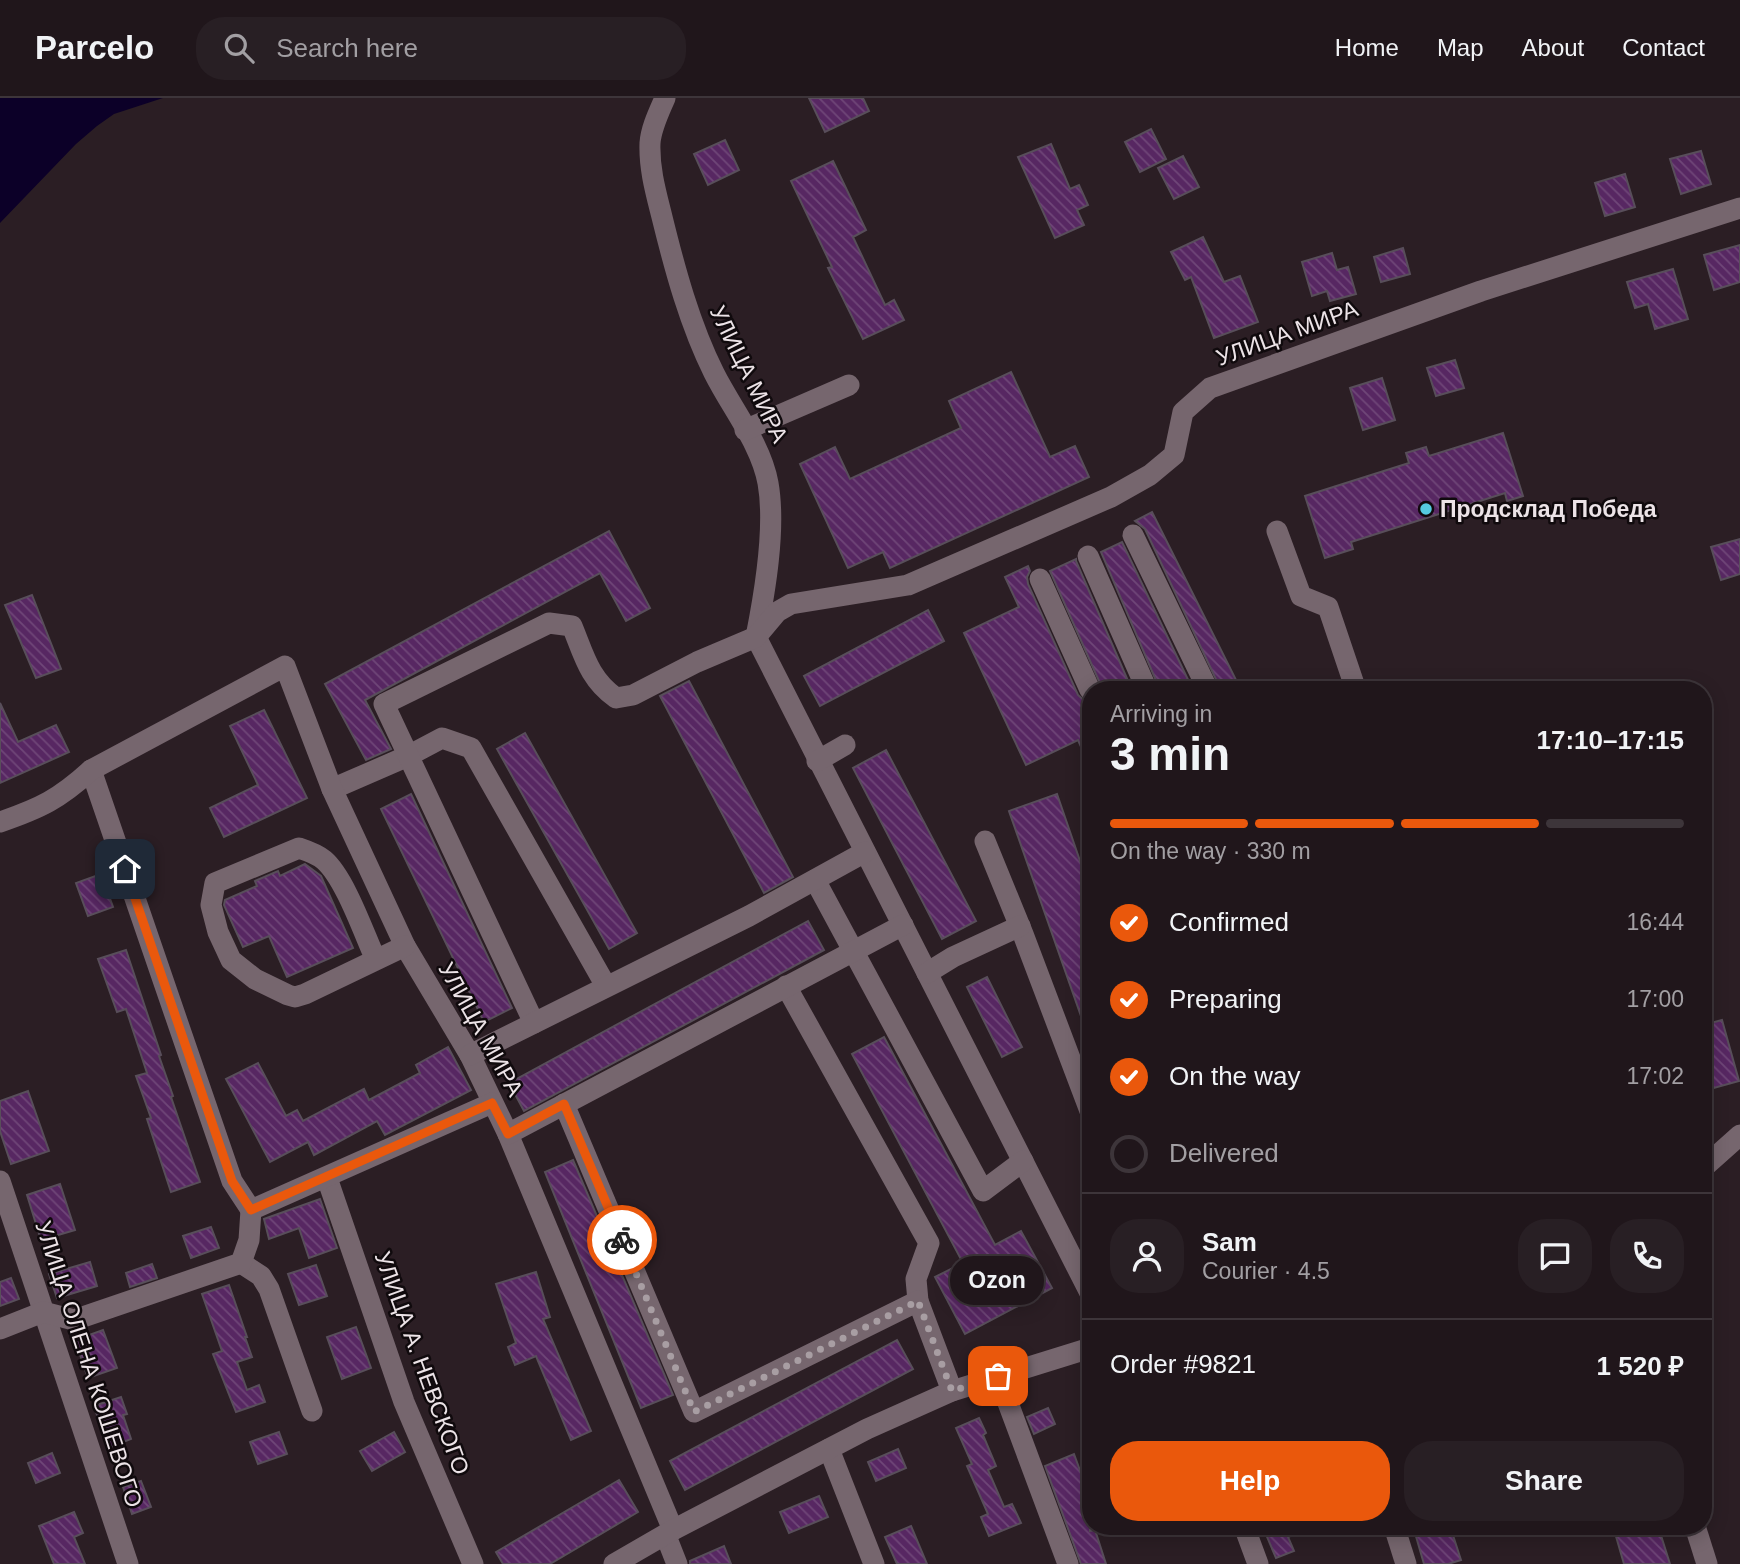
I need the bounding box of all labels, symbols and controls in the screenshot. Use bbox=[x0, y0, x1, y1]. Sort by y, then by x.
search box bbox=[196, 17, 686, 80]
text: Parcelo bbox=[35, 29, 154, 66]
icon: search bbox=[220, 29, 258, 67]
text: Search here bbox=[276, 33, 418, 63]
text: Home bbox=[1335, 34, 1399, 61]
text: Map bbox=[1437, 34, 1484, 61]
text: About bbox=[1522, 34, 1584, 61]
text: Contact bbox=[1622, 34, 1705, 61]
street label: УЛИЦА МИРА bbox=[1213, 295, 1362, 371]
street label: УЛИЦА МИРА bbox=[705, 301, 794, 447]
place label: Продсклад Победа bbox=[1440, 496, 1657, 522]
marker: Продсклад Победа bbox=[1418, 501, 1434, 517]
text: Arriving in bbox=[1110, 701, 1212, 727]
text: 17:10–17:15 bbox=[1537, 725, 1684, 755]
text: 3 min bbox=[1110, 728, 1230, 780]
text: On the way · 330 m bbox=[1110, 838, 1311, 864]
pin bbox=[95, 839, 155, 899]
icon: home bbox=[106, 850, 144, 888]
icon: check bbox=[1110, 904, 1148, 942]
text: Confirmed bbox=[1169, 907, 1289, 937]
text: 16:44 bbox=[1626, 909, 1684, 935]
street label: УЛИЦА МИРА bbox=[433, 958, 529, 1101]
icon: check bbox=[1110, 981, 1148, 1019]
text: Preparing bbox=[1169, 984, 1282, 1014]
text: 17:00 bbox=[1626, 986, 1684, 1012]
icon: check bbox=[1110, 1058, 1148, 1096]
text: On the way bbox=[1169, 1061, 1301, 1091]
text: 17:02 bbox=[1626, 1063, 1684, 1089]
text: Delivered bbox=[1169, 1138, 1279, 1168]
courier bbox=[587, 1205, 657, 1275]
street label: УЛИЦА ОЛЕНА КОШЕВОГО bbox=[30, 1218, 148, 1510]
button: person bbox=[1110, 1219, 1184, 1293]
button: chat bbox=[1518, 1219, 1592, 1293]
button: phone bbox=[1610, 1219, 1684, 1293]
icon: bike bbox=[603, 1221, 641, 1259]
text: Sam bbox=[1202, 1227, 1257, 1257]
street label: УЛИЦА А. НЕВСКОГО bbox=[370, 1248, 474, 1478]
callout: Ozon bbox=[951, 1257, 1045, 1306]
text: Courier · 4.5 bbox=[1202, 1258, 1330, 1284]
text: Ozon bbox=[968, 1267, 1026, 1293]
pin bbox=[968, 1346, 1028, 1406]
text: Order #9821 bbox=[1110, 1349, 1256, 1379]
text: 1 520 ₽ bbox=[1597, 1351, 1684, 1381]
icon: bag bbox=[979, 1357, 1017, 1395]
button: Help bbox=[1110, 1441, 1390, 1521]
button: Share bbox=[1404, 1441, 1684, 1521]

